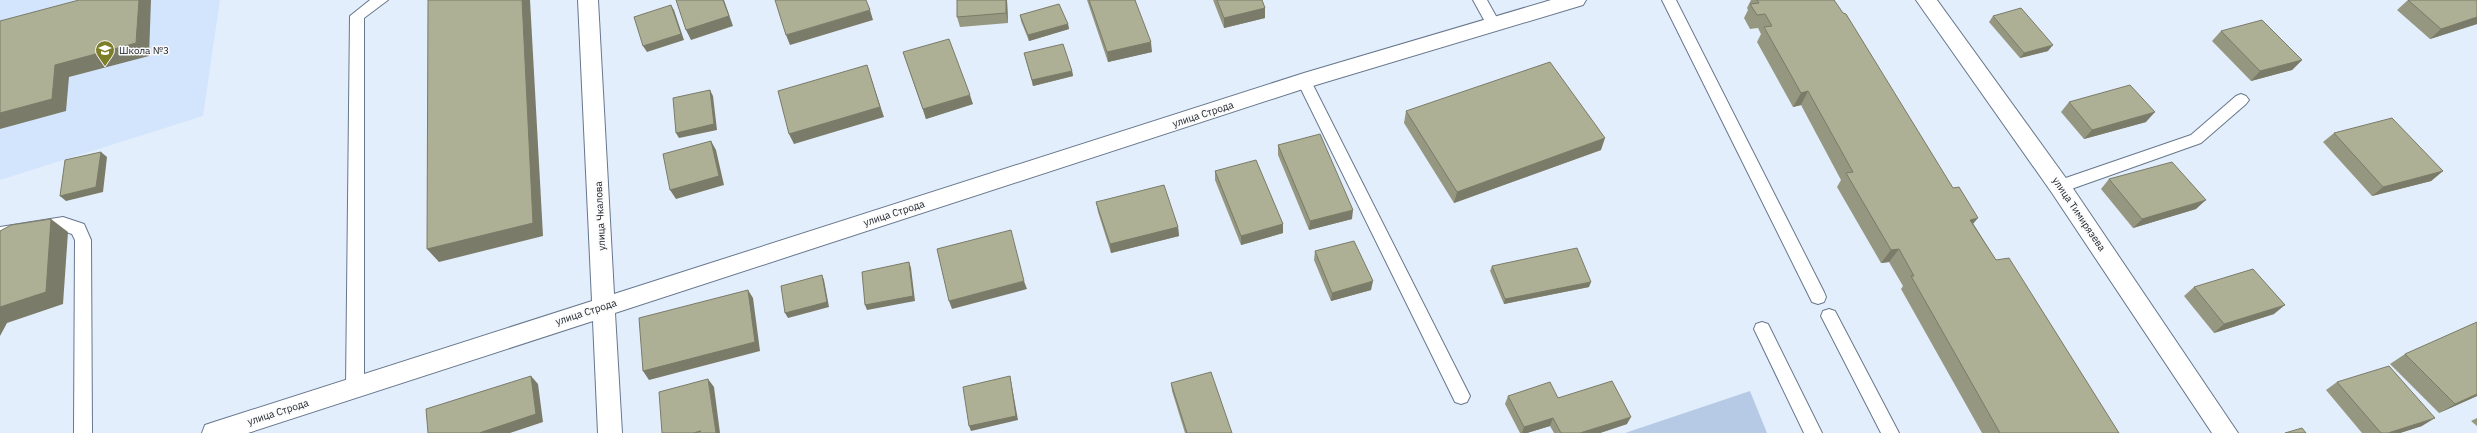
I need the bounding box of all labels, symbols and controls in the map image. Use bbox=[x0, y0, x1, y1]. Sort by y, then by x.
school or university icon: Школа №3 bbox=[94, 39, 116, 67]
place label: Школа №3 bbox=[119, 44, 169, 57]
street label: улица Строда bbox=[1171, 98, 1236, 130]
street label: улица Тимирязева bbox=[2049, 174, 2109, 254]
street label: улица Чкалова bbox=[592, 180, 608, 251]
street label: улица Строда bbox=[862, 197, 927, 229]
street label: улица Строда bbox=[554, 296, 619, 328]
street label: улица Строда bbox=[246, 396, 311, 428]

